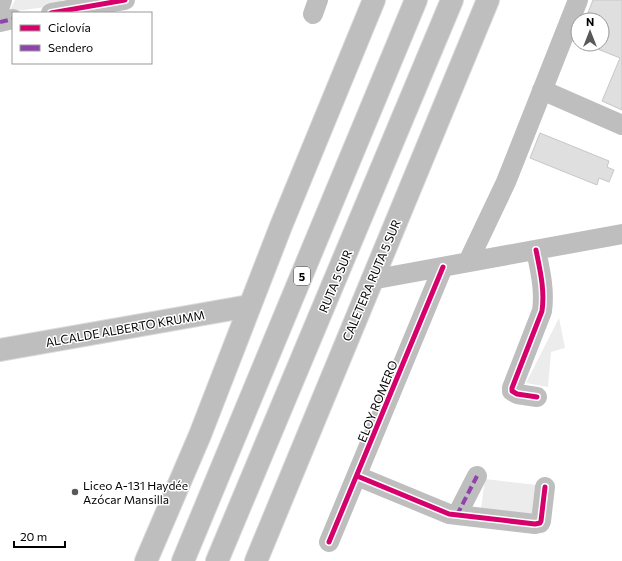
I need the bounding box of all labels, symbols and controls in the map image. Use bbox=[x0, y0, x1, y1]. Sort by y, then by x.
legend bbox=[12, 12, 152, 64]
north arrow bbox=[570, 12, 610, 52]
text: N bbox=[586, 15, 594, 28]
text: Ciclovía bbox=[48, 20, 91, 34]
text: Sendero bbox=[48, 40, 93, 54]
street label: CALETERA RUTA 5 SUR bbox=[339, 217, 403, 343]
street label: RUTA 5 SUR bbox=[316, 248, 354, 314]
road number: 5 bbox=[294, 267, 310, 285]
street label: ALCALDE ALBERTO KRUMM bbox=[44, 307, 206, 349]
street label: ELOY ROMERO bbox=[354, 358, 400, 444]
place label: Liceo A-131 Haydée Azócar Mansilla bbox=[83, 478, 188, 506]
marker: Liceo A-131 Haydée Azócar Mansilla bbox=[70, 487, 80, 497]
scale bar bbox=[14, 523, 65, 549]
text: 20 m bbox=[20, 529, 47, 543]

